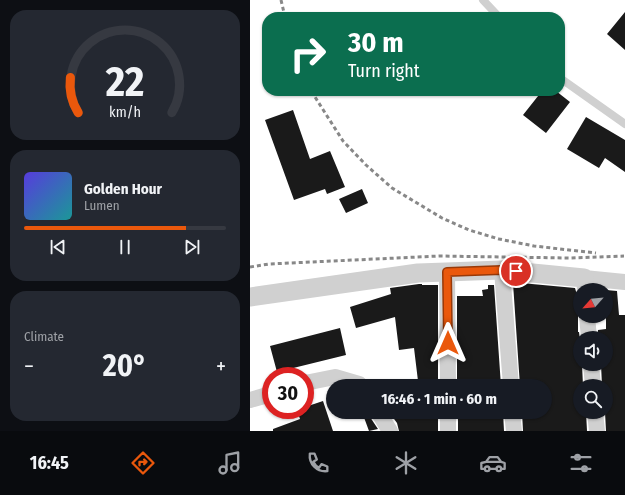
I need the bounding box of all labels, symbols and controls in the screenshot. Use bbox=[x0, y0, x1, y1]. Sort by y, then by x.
text: 30 m bbox=[348, 26, 404, 59]
icon: right bbox=[282, 28, 334, 80]
text: 22 bbox=[105, 57, 144, 107]
text: Turn right bbox=[348, 60, 420, 82]
text: km/h bbox=[109, 104, 141, 121]
text: Golden Hour bbox=[84, 180, 162, 198]
text: Lumen bbox=[84, 198, 120, 213]
icon: previous bbox=[47, 236, 69, 258]
icon: pause bbox=[114, 236, 136, 258]
icon: next bbox=[181, 236, 203, 258]
pin bbox=[499, 254, 533, 288]
icon: arrive bbox=[505, 260, 527, 282]
north arrow bbox=[573, 283, 613, 323]
map controls bbox=[573, 283, 613, 419]
position arrow bbox=[427, 322, 469, 364]
text: Climate bbox=[24, 329, 64, 344]
button: sound bbox=[573, 331, 613, 371]
text: 20° bbox=[103, 348, 147, 384]
text: − bbox=[24, 353, 34, 380]
text: + bbox=[216, 353, 226, 380]
speed limit sign: 30 bbox=[262, 367, 314, 419]
button: search bbox=[573, 379, 613, 419]
text: 16:46 · 1 min · 60 m bbox=[381, 390, 497, 408]
icon: directions bbox=[129, 449, 157, 477]
icon: music bbox=[216, 449, 244, 477]
icon: phone bbox=[304, 449, 332, 477]
icon: climate bbox=[392, 449, 420, 477]
icon: car bbox=[479, 449, 507, 477]
icon: filters bbox=[567, 449, 595, 477]
text: 16:45 bbox=[30, 452, 69, 474]

